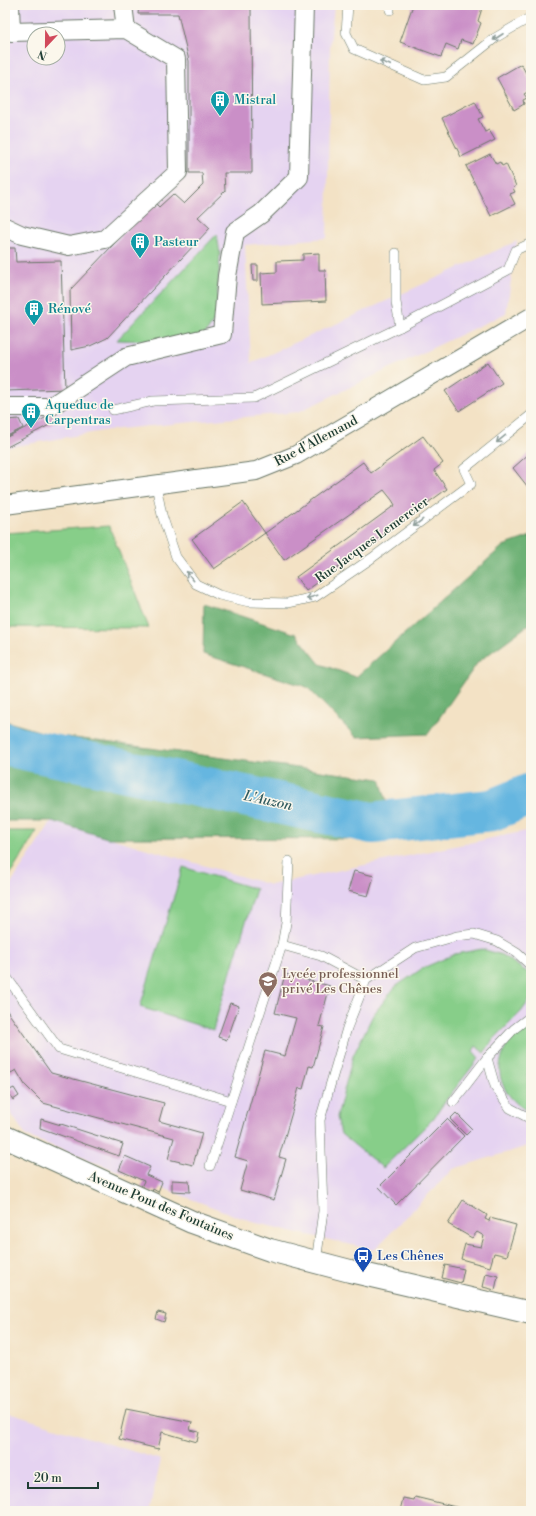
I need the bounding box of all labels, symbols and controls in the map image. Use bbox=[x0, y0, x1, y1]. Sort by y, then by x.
north arrow bbox=[26, 26, 66, 66]
one-way arrow bbox=[492, 33, 503, 41]
text: N bbox=[36, 46, 49, 62]
one-way arrow bbox=[379, 58, 391, 66]
building icon: Mistral bbox=[209, 89, 231, 117]
place label: Mistral bbox=[234, 92, 276, 108]
building icon: Pasteur bbox=[129, 231, 151, 259]
place label: Pasteur bbox=[154, 234, 199, 250]
building icon: Rénové bbox=[23, 298, 45, 326]
place label: Rénové bbox=[48, 301, 92, 317]
place label: Aqueduc de Carpentras bbox=[44, 397, 114, 428]
building icon: Aqueduc de Carpentras bbox=[20, 401, 42, 429]
street label: Rue d'Allemand bbox=[272, 412, 361, 470]
one-way arrow bbox=[495, 435, 506, 444]
street label: Rue Jacques Lemercier bbox=[312, 493, 432, 587]
one-way arrow bbox=[413, 519, 424, 528]
one-way arrow bbox=[186, 570, 194, 581]
one-way arrow bbox=[305, 594, 318, 601]
water label: L'Auzon bbox=[241, 787, 294, 815]
place label: Lycée professionnel privé Les Chênes bbox=[282, 966, 399, 997]
school or university icon: Lycée professionnel privé Les Chênes bbox=[257, 970, 279, 998]
street label: Avenue Pont des Fontaines bbox=[85, 1168, 236, 1244]
bus stop icon: Les Chênes bbox=[352, 1245, 374, 1273]
place label: Les Chênes bbox=[377, 1248, 444, 1264]
scale bar bbox=[28, 1464, 98, 1490]
text: 20 m bbox=[34, 1471, 62, 1486]

